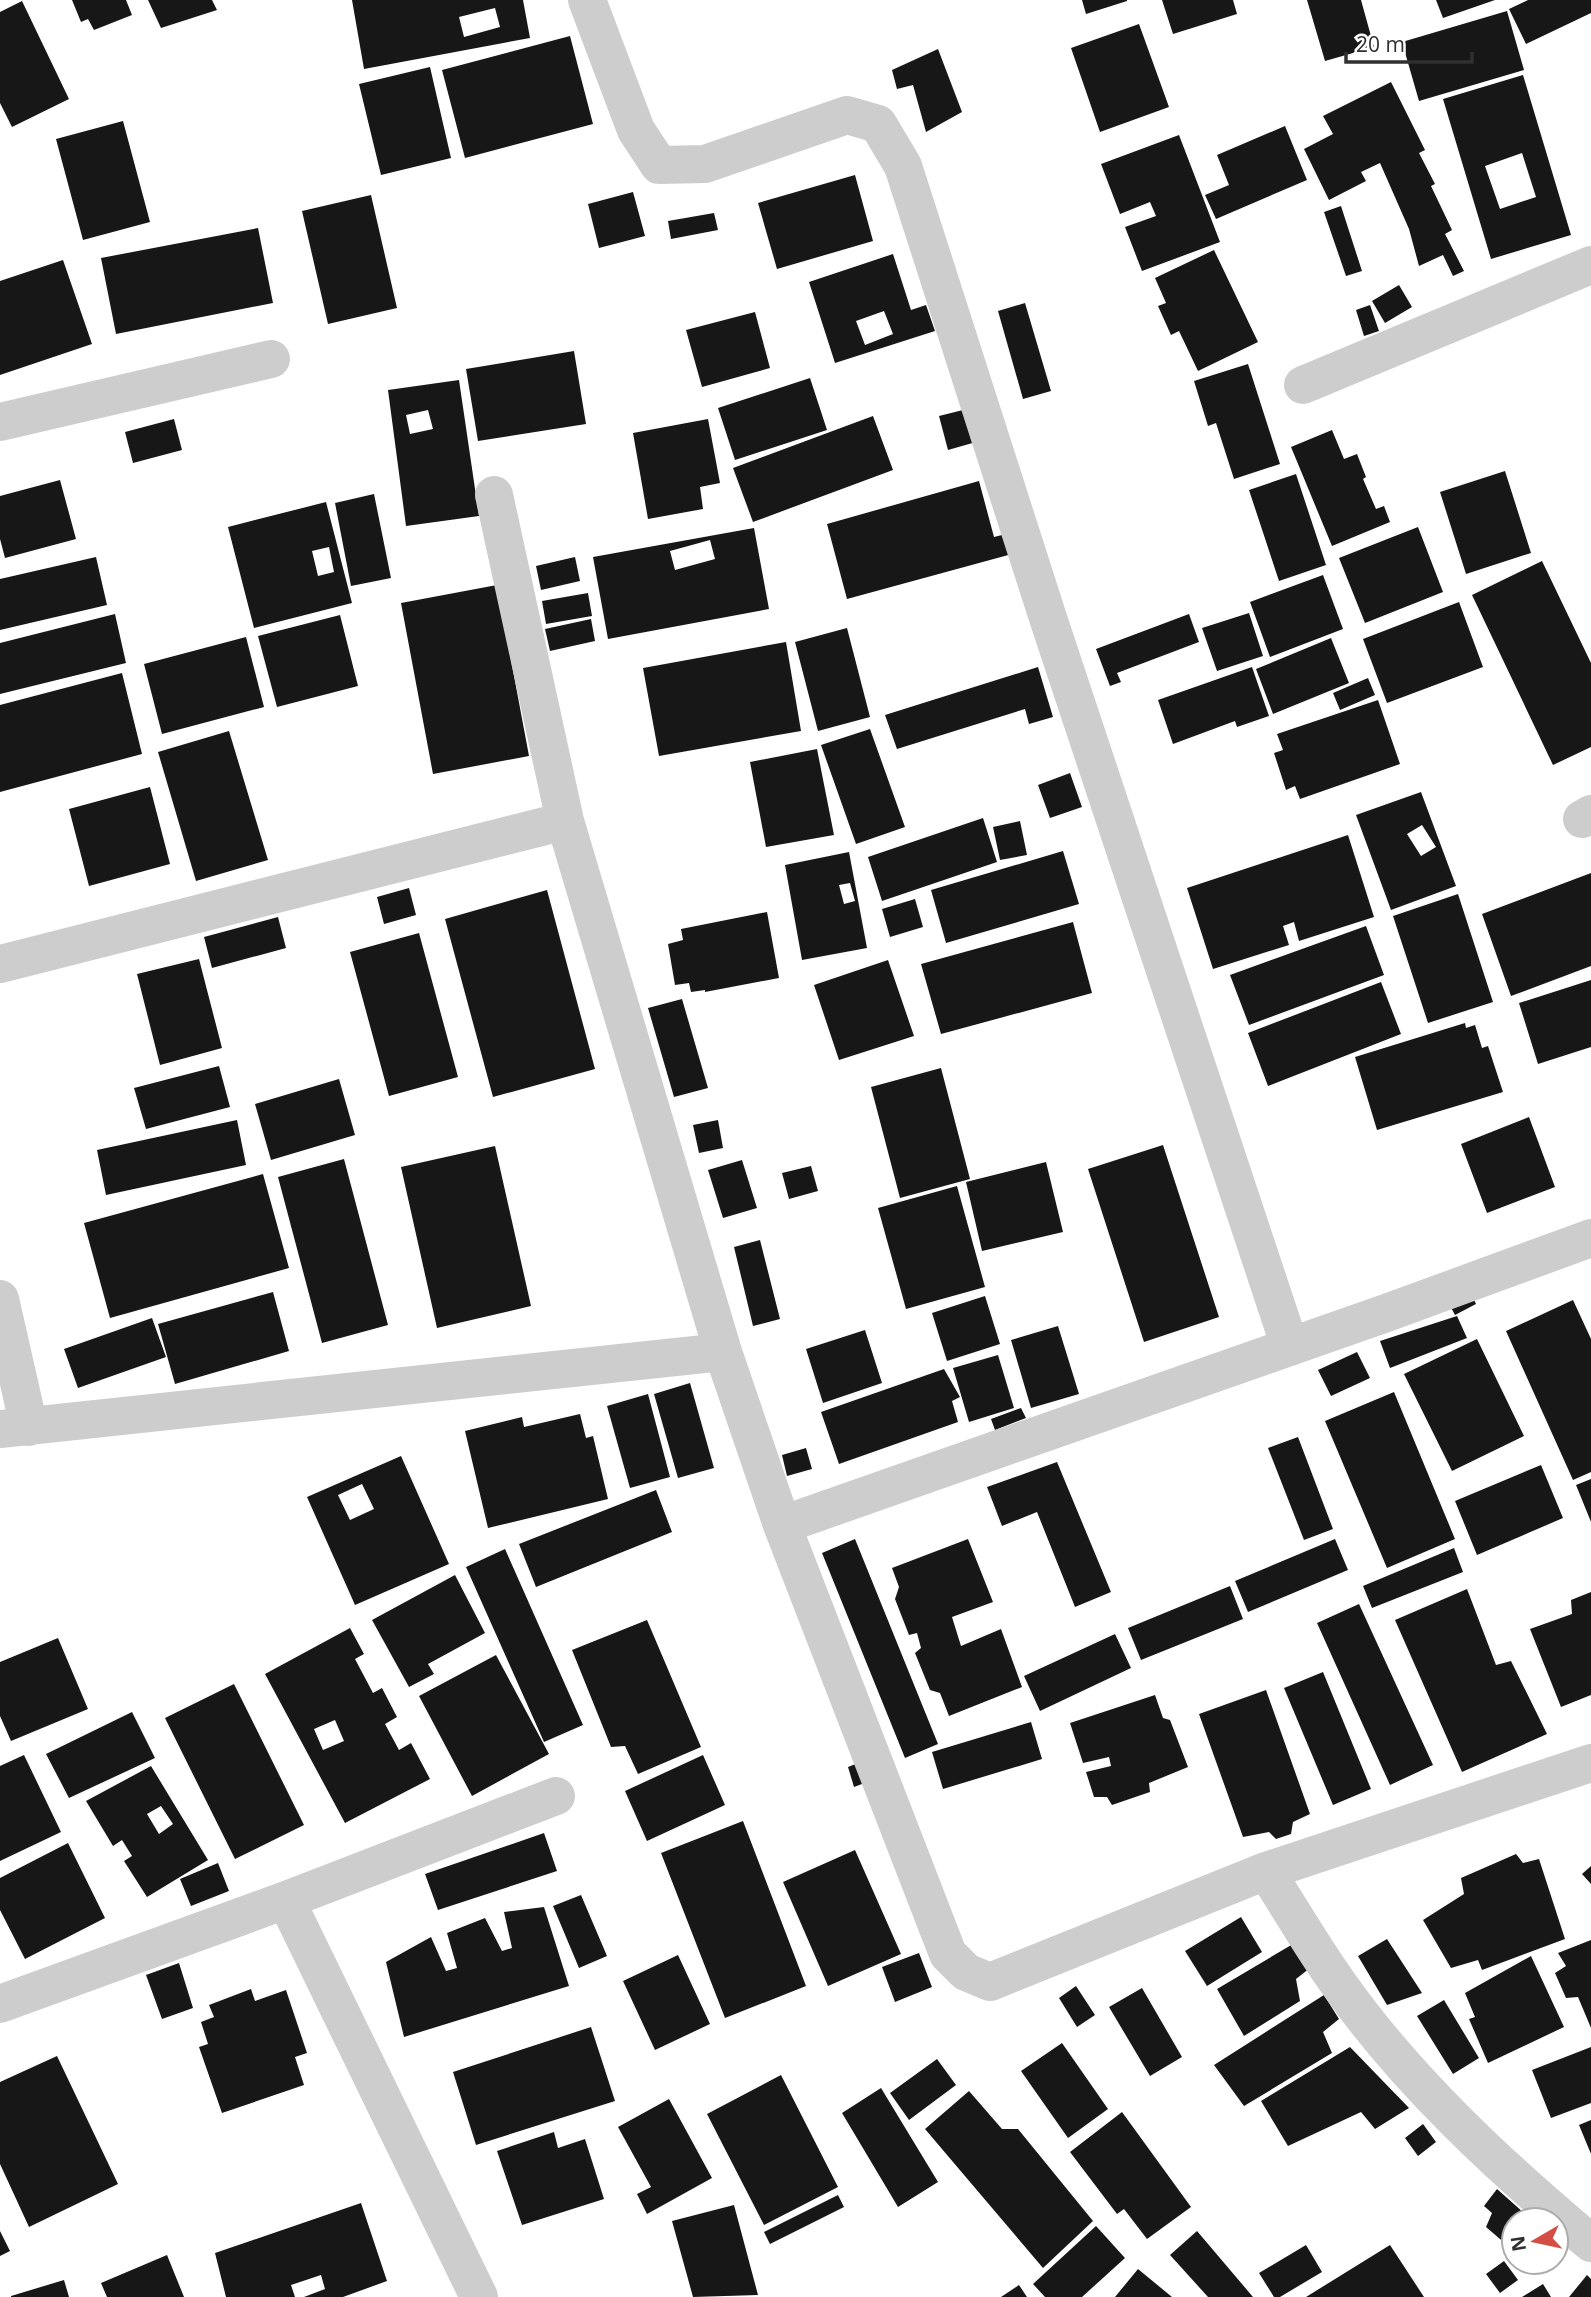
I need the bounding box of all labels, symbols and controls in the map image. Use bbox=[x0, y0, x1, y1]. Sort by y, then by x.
scale bar bbox=[1346, 21, 1472, 65]
text: 20 m bbox=[1356, 30, 1405, 58]
north arrow bbox=[1500, 2206, 1570, 2276]
text: N bbox=[1504, 2234, 1532, 2253]

